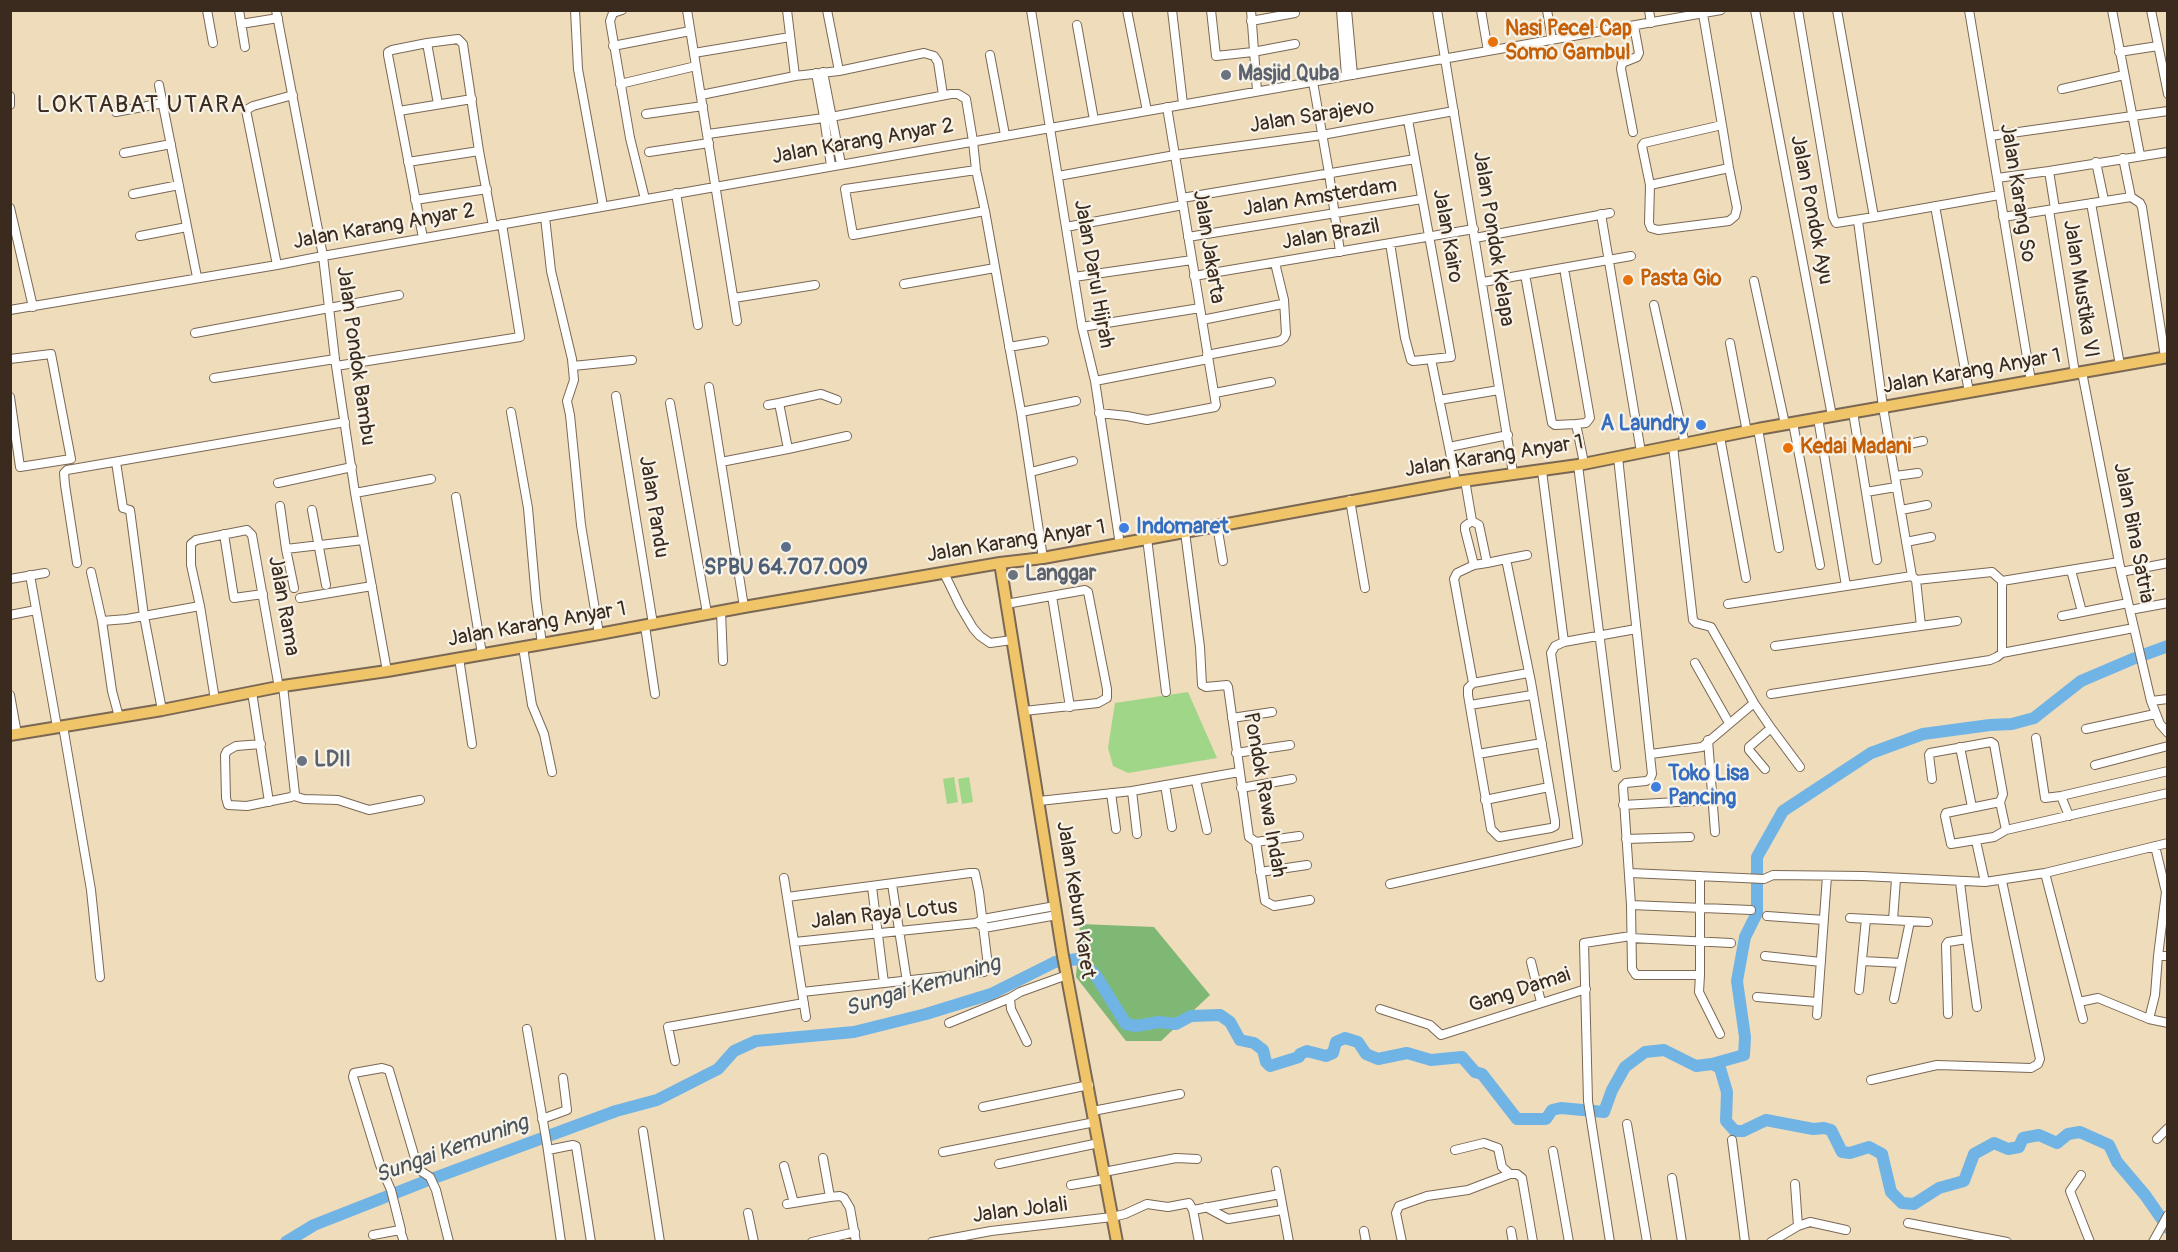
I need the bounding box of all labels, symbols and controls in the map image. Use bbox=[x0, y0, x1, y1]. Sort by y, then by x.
place label: Nasi Pecel Cap Somo Gambul bbox=[1505, 17, 1632, 67]
marker: Nasi Pecel Cap Somo Gambul bbox=[1486, 35, 1500, 49]
place label: Masjid Quba bbox=[1238, 62, 1339, 88]
marker: Masjid Quba bbox=[1219, 68, 1233, 82]
district label: LOKTABAT UTARA bbox=[36, 92, 248, 120]
street label: Jalan Sarajevo bbox=[1248, 95, 1376, 139]
street label: Jalan Karang Anyar 2 bbox=[770, 114, 956, 170]
street label: Jalan Karang So bbox=[1994, 122, 2040, 264]
street label: Jalan Pondok Ayu bbox=[1784, 133, 1838, 287]
street label: Jalan Pondok Kelapa bbox=[1467, 150, 1519, 328]
street label: Jalan Amsterdam bbox=[1241, 173, 1399, 223]
street label: Jalan Kairo bbox=[1426, 187, 1468, 285]
street label: Jalan Jakarta bbox=[1187, 188, 1229, 306]
street label: Jalan Darul Hijrah bbox=[1068, 198, 1118, 350]
street label: Jalan Karang Anyar 2 bbox=[291, 199, 477, 255]
street label: Jalan Brazil bbox=[1280, 214, 1382, 256]
street label: Jalan Mustika VI bbox=[2057, 218, 2103, 360]
street label: Jalan Pondok Bambu bbox=[330, 265, 380, 447]
place label: Pasta Gio bbox=[1640, 267, 1722, 293]
marker: Pasta Gio bbox=[1621, 273, 1635, 287]
street label: Jalan Karang Anyar 1 bbox=[1881, 344, 2063, 400]
place label: A Laundry bbox=[1600, 412, 1689, 438]
marker: A Laundry bbox=[1694, 418, 1708, 432]
street label: Jalan Karang Anyar 1 bbox=[1403, 430, 1585, 484]
place label: Kedai Madani bbox=[1800, 435, 1911, 461]
marker: Kedai Madani bbox=[1781, 441, 1795, 455]
street label: Jalan Pandu bbox=[632, 454, 674, 560]
street label: Jalan Bina Satria bbox=[2107, 460, 2159, 606]
street label: Jalan Karang Anyar 1 bbox=[925, 515, 1107, 569]
place label: Indomaret bbox=[1136, 515, 1229, 541]
marker: Indomaret bbox=[1117, 521, 1131, 535]
marker: SPBU 64.707.009 bbox=[779, 540, 793, 554]
street label: Jalan Rama bbox=[262, 554, 304, 658]
place label: SPBU 64.707.009 bbox=[704, 556, 868, 582]
place label: Langgar bbox=[1025, 562, 1096, 588]
marker: Langgar bbox=[1006, 568, 1020, 582]
street label: Jalan Karang Anyar 1 bbox=[446, 597, 628, 653]
street label: Pondok Rawa Indah bbox=[1237, 711, 1291, 879]
place label: LDII bbox=[314, 748, 351, 774]
marker: LDII bbox=[295, 754, 309, 768]
place label: Toko Lisa Pancing bbox=[1668, 762, 1749, 812]
marker: Toko Lisa Pancing bbox=[1649, 780, 1663, 794]
street label: Jalan Kebun Karet bbox=[1050, 819, 1100, 981]
street label: Jalan Raya Lotus bbox=[810, 895, 958, 935]
water label: Sungai Kemuning bbox=[842, 951, 1004, 1023]
street label: Gang Damai bbox=[1466, 963, 1574, 1019]
water label: Sungai Kemuning bbox=[372, 1110, 532, 1190]
street label: Jalan Jolali bbox=[971, 1193, 1069, 1229]

